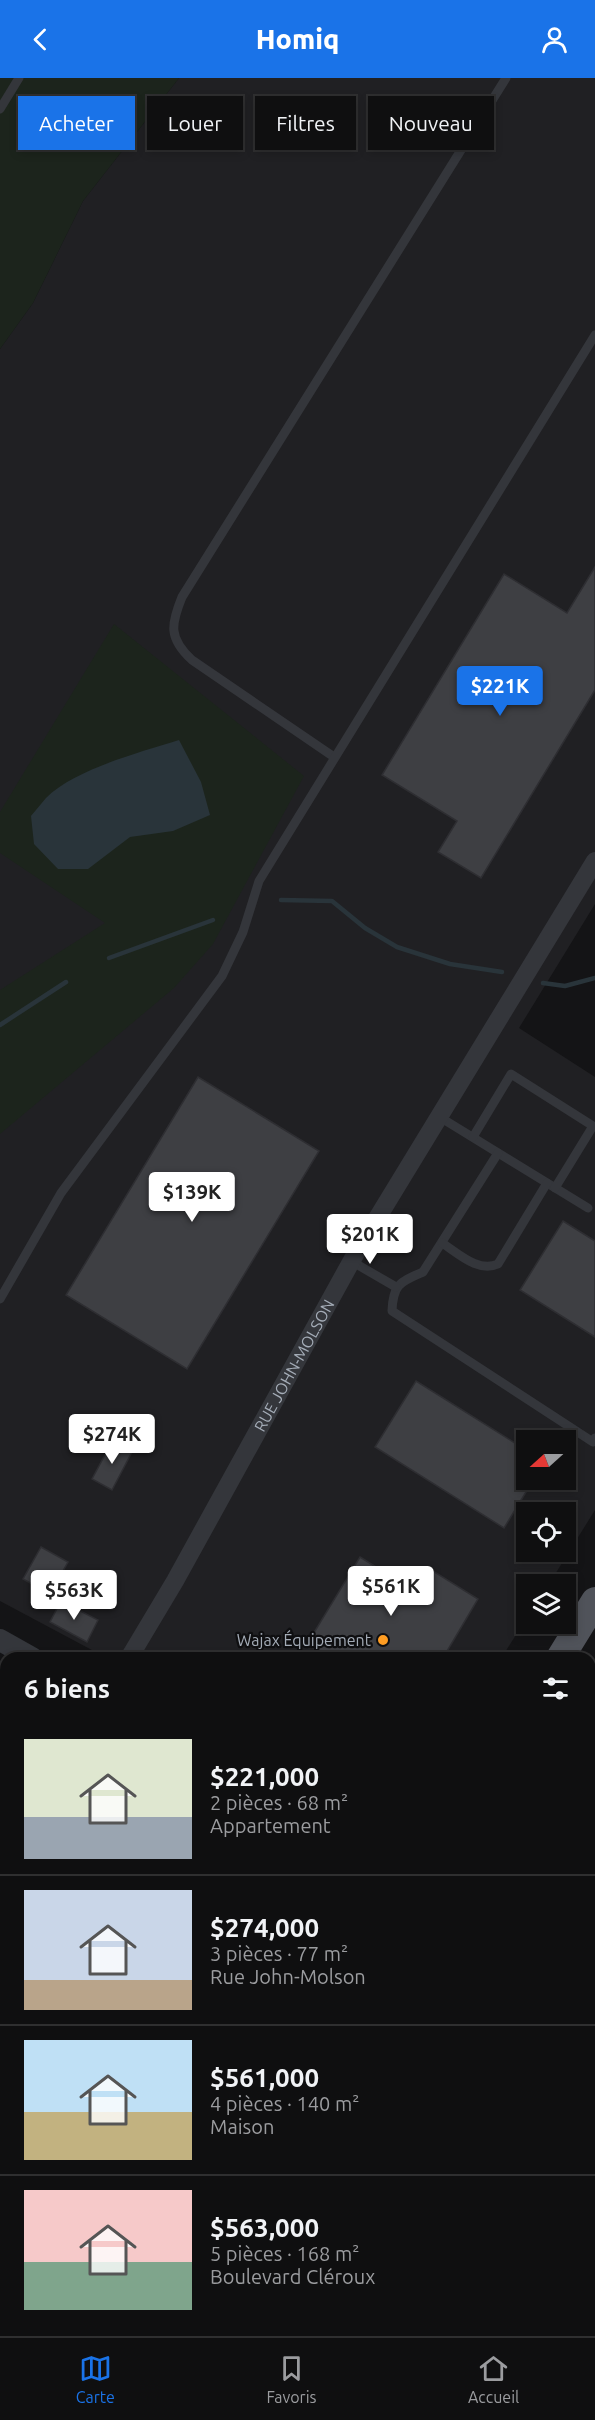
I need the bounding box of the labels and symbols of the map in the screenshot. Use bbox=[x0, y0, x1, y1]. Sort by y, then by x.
pin: $221K bbox=[458, 666, 542, 717]
pin: $139K bbox=[150, 1172, 234, 1223]
pin: $201K bbox=[328, 1214, 412, 1265]
street label: RUE JOHN-MOLSON bbox=[250, 1296, 338, 1435]
pin: $274K bbox=[70, 1414, 154, 1465]
north arrow bbox=[516, 1430, 576, 1490]
pin: $561K bbox=[349, 1566, 433, 1617]
pin: $563K bbox=[32, 1570, 116, 1621]
place label: Wajax Équipement bbox=[237, 1629, 372, 1649]
marker: Wajax Équipement bbox=[376, 1633, 390, 1647]

